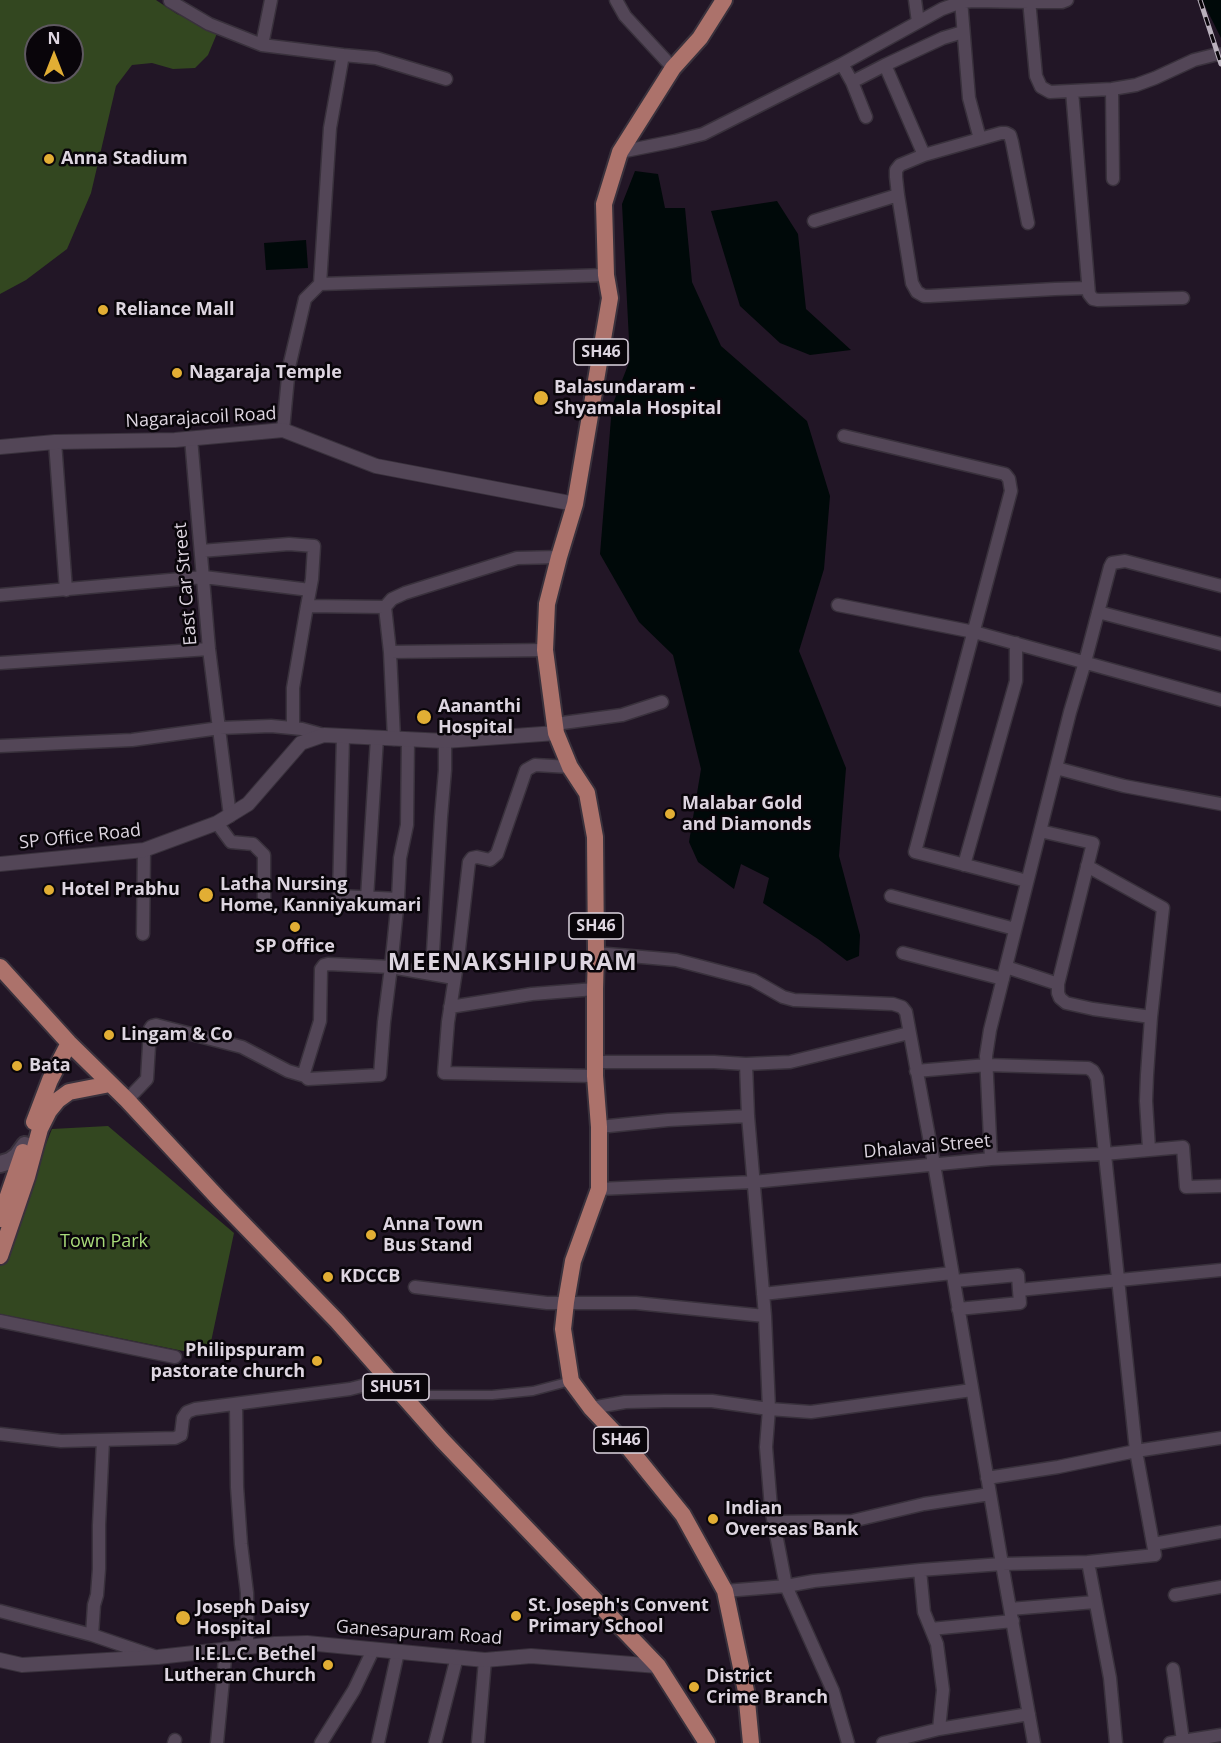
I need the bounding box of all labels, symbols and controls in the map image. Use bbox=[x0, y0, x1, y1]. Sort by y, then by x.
north arrow bbox=[24, 24, 84, 84]
text: N bbox=[47, 27, 61, 49]
place label: Anna Stadium bbox=[61, 148, 188, 170]
marker: Anna Stadium bbox=[42, 152, 56, 166]
place label: Reliance Mall bbox=[115, 299, 235, 321]
marker: Reliance Mall bbox=[96, 303, 110, 317]
road number: SH46 bbox=[574, 339, 628, 365]
place label: Nagaraja Temple bbox=[189, 362, 342, 384]
marker: Nagaraja Temple bbox=[170, 366, 184, 380]
place label: Balasundaram - Shyamala Hospital bbox=[554, 377, 721, 420]
marker: Balasundaram - Shyamala Hospital bbox=[532, 389, 550, 407]
street label: Nagarajacoil Road bbox=[125, 403, 277, 433]
street label: East Car Street bbox=[170, 522, 202, 646]
place label: Aananthi Hospital bbox=[438, 696, 521, 738]
marker: Aananthi Hospital bbox=[415, 708, 433, 726]
place label: Malabar Gold and Diamonds bbox=[682, 793, 811, 836]
marker: Malabar Gold and Diamonds bbox=[663, 807, 677, 821]
street label: SP Office Road bbox=[18, 820, 142, 854]
place label: Latha Nursing Home, Kanniyakumari bbox=[220, 874, 421, 916]
place label: Hotel Prabhu bbox=[61, 879, 180, 901]
marker: Hotel Prabhu bbox=[42, 883, 56, 897]
marker: Latha Nursing Home, Kanniyakumari bbox=[197, 886, 215, 904]
road number: SH46 bbox=[569, 913, 623, 939]
marker: SP Office bbox=[288, 920, 302, 934]
place label: SP Office bbox=[255, 936, 335, 958]
district label: MEENAKSHIPURAM bbox=[388, 949, 638, 977]
place label: Lingam & Co bbox=[121, 1024, 233, 1046]
marker: Lingam & Co bbox=[102, 1028, 116, 1042]
place label: Bata bbox=[29, 1055, 71, 1077]
marker: Bata bbox=[10, 1059, 24, 1073]
street label: Dhalavai Street bbox=[863, 1131, 991, 1163]
place label: Anna Town Bus Stand bbox=[383, 1214, 483, 1256]
marker: Anna Town Bus Stand bbox=[364, 1228, 378, 1242]
park label: Town Park bbox=[60, 1231, 148, 1253]
place label: KDCCB bbox=[340, 1266, 400, 1288]
marker: KDCCB bbox=[321, 1270, 335, 1284]
place label: Philipspuram pastorate church bbox=[150, 1340, 305, 1382]
marker: Philipspuram pastorate church bbox=[310, 1354, 324, 1368]
road number: SHU51 bbox=[363, 1374, 429, 1400]
road number: SH46 bbox=[594, 1427, 648, 1453]
place label: Indian Overseas Bank bbox=[725, 1498, 858, 1540]
marker: Indian Overseas Bank bbox=[706, 1512, 720, 1526]
place label: St. Joseph's Convent Primary School bbox=[528, 1595, 709, 1638]
place label: Joseph Daisy Hospital bbox=[196, 1597, 309, 1640]
marker: Joseph Daisy Hospital bbox=[174, 1609, 192, 1627]
marker: St. Joseph's Convent Primary School bbox=[509, 1609, 523, 1623]
street label: Ganesapuram Road bbox=[335, 1616, 503, 1650]
place label: I.E.L.C. Bethel Lutheran Church bbox=[164, 1644, 316, 1686]
marker: I.E.L.C. Bethel Lutheran Church bbox=[321, 1658, 335, 1672]
place label: District Crime Branch bbox=[706, 1666, 828, 1708]
marker: District Crime Branch bbox=[687, 1680, 701, 1694]

